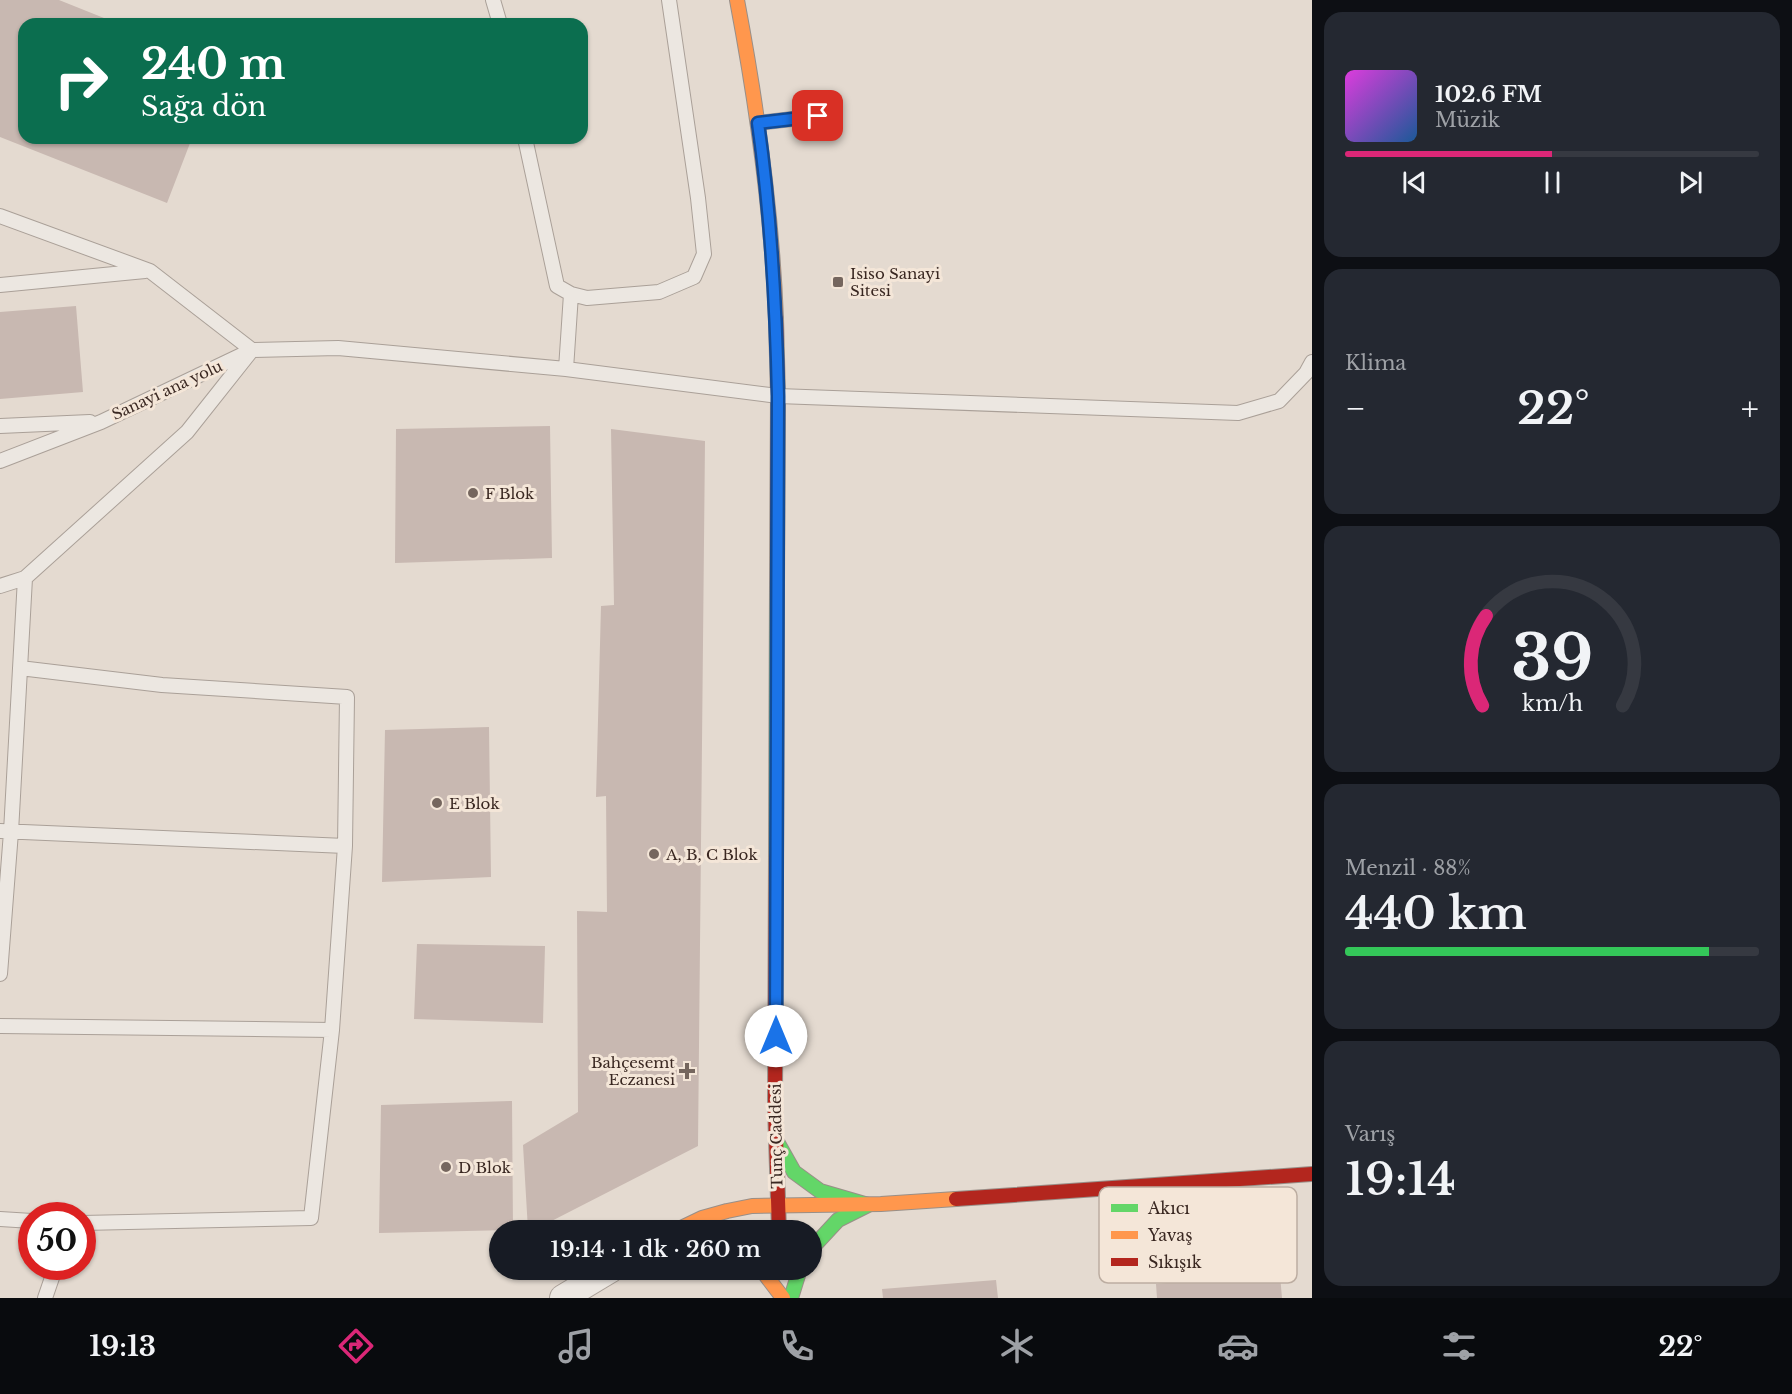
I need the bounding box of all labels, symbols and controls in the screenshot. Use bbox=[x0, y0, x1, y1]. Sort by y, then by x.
text: 240 m bbox=[141, 38, 286, 90]
icon: right bbox=[42, 42, 120, 120]
text: 102.6 FM bbox=[1435, 81, 1542, 108]
text: Sağa dön bbox=[141, 90, 266, 123]
pin bbox=[792, 90, 843, 141]
icon: arrive bbox=[801, 99, 834, 132]
text: Müzik bbox=[1435, 108, 1500, 132]
icon: previous bbox=[1398, 166, 1431, 199]
icon: pause bbox=[1536, 166, 1569, 199]
icon: next bbox=[1674, 166, 1707, 199]
place label: Isiso Sanayi Sitesi bbox=[850, 264, 940, 300]
marker: Isiso Sanayi Sitesi bbox=[831, 275, 845, 289]
text: Klima bbox=[1345, 351, 1406, 375]
street label: Sanayi ana yolu bbox=[109, 356, 225, 424]
text: 22° bbox=[1517, 380, 1590, 436]
text: − bbox=[1345, 388, 1366, 429]
text: + bbox=[1741, 388, 1759, 429]
place label: F Blok bbox=[485, 484, 535, 503]
marker: F Blok bbox=[466, 486, 480, 500]
text: 39 bbox=[1511, 619, 1593, 697]
text: km/h bbox=[1522, 690, 1583, 717]
place label: E Blok bbox=[449, 794, 500, 813]
marker: E Blok bbox=[430, 796, 444, 810]
place label: A, B, C Blok bbox=[665, 845, 758, 864]
marker: A, B, C Blok bbox=[647, 847, 661, 861]
text: Menzil · 88% bbox=[1345, 856, 1471, 880]
text: 440 km bbox=[1345, 885, 1527, 941]
position arrow bbox=[744, 1004, 808, 1068]
place label: Bahçesemt Eczanesi bbox=[591, 1053, 675, 1089]
marker: Bahçesemt Eczanesi bbox=[680, 1064, 694, 1078]
street label: Tunç Caddesi bbox=[766, 1083, 786, 1189]
text: Varış bbox=[1345, 1122, 1395, 1146]
text: 19:14 bbox=[1345, 1151, 1456, 1207]
place label: D Blok bbox=[458, 1158, 512, 1177]
marker: D Blok bbox=[439, 1160, 453, 1174]
legend bbox=[1099, 1187, 1297, 1283]
text: Akıcı bbox=[1147, 1198, 1190, 1218]
speed limit sign: 50 bbox=[18, 1202, 96, 1280]
text: Yavaş bbox=[1147, 1225, 1192, 1245]
text: 19:14 · 1 dk · 260 m bbox=[550, 1236, 761, 1263]
text: Sıkışık bbox=[1148, 1252, 1202, 1272]
icon: directions bbox=[335, 1325, 377, 1367]
icon: music bbox=[555, 1325, 597, 1367]
icon: phone bbox=[776, 1325, 818, 1367]
icon: climate bbox=[996, 1325, 1038, 1367]
icon: car bbox=[1217, 1325, 1259, 1367]
icon: filters bbox=[1438, 1325, 1480, 1367]
text: 19:13 bbox=[89, 1330, 156, 1363]
text: 22° bbox=[1658, 1330, 1703, 1363]

